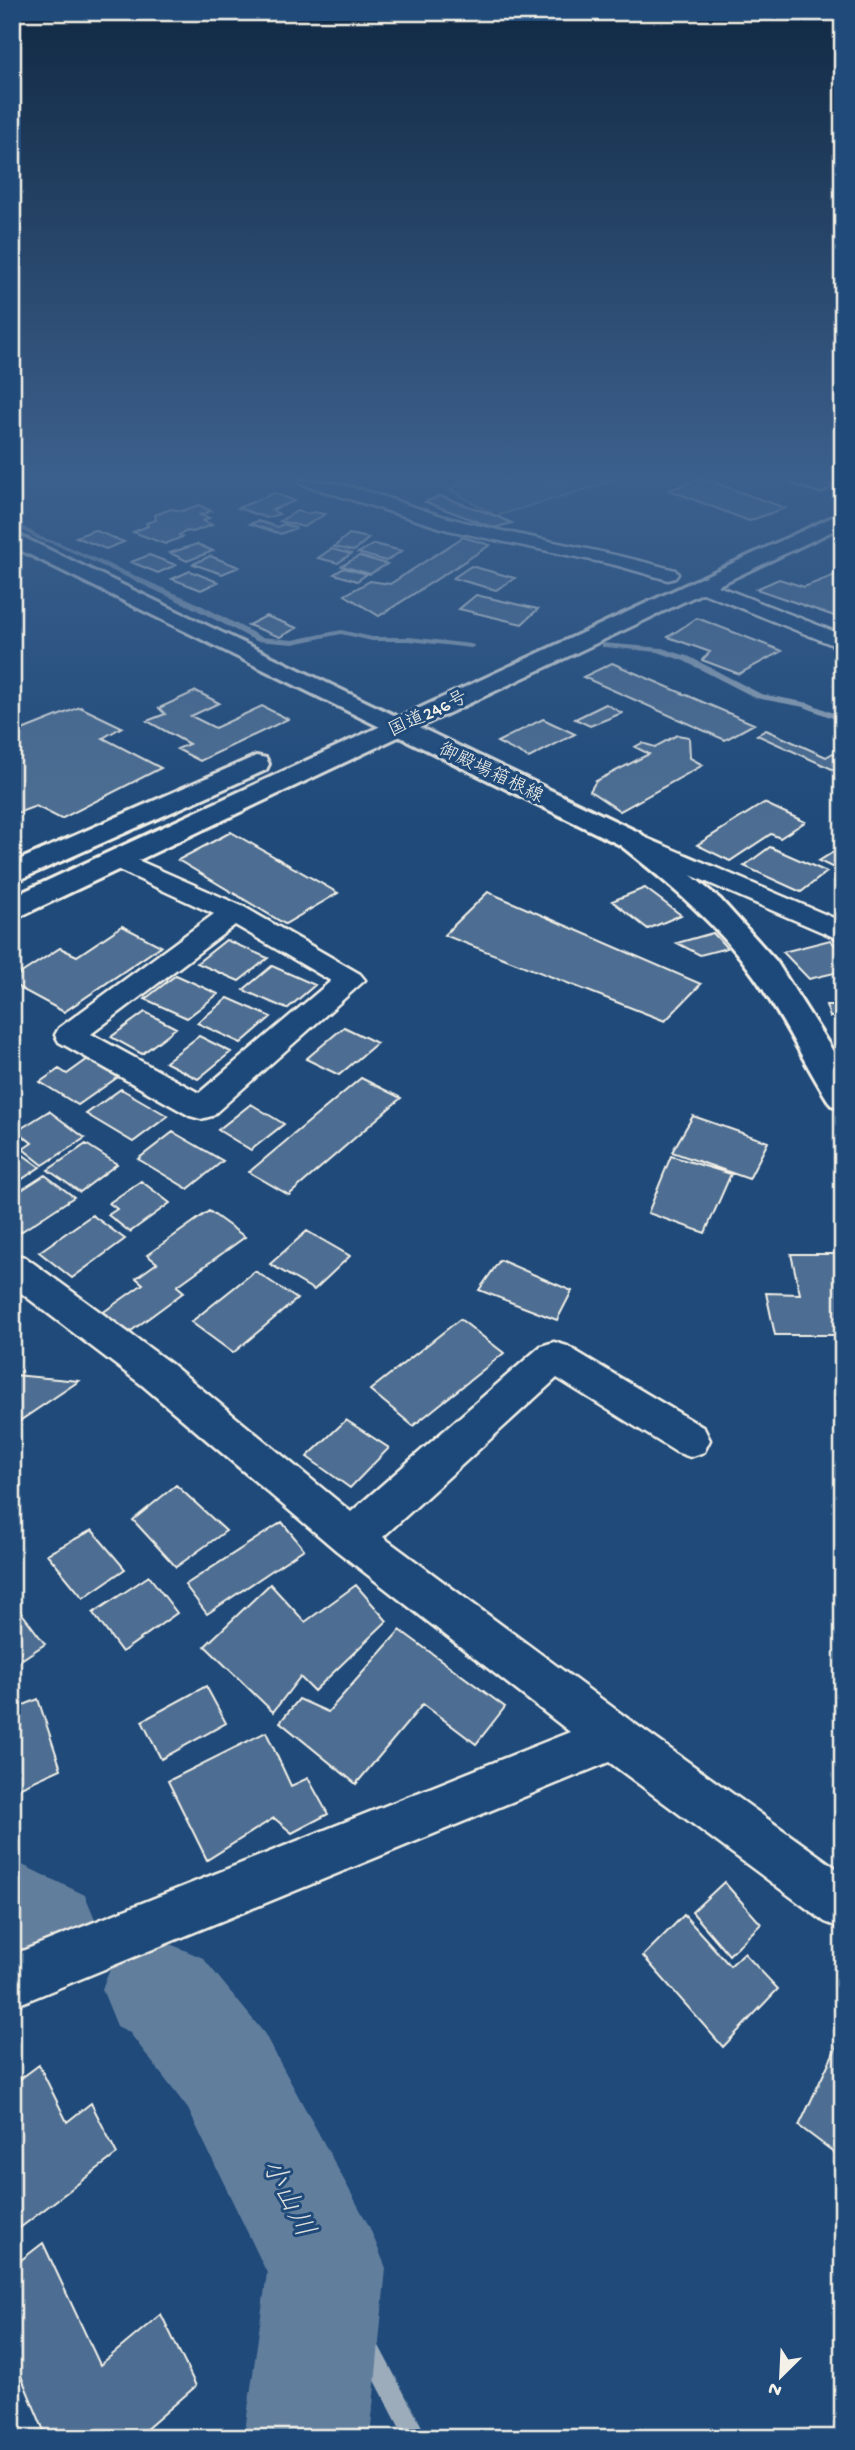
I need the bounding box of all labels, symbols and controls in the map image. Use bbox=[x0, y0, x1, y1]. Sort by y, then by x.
street label: 国道246号 bbox=[385, 686, 472, 744]
street label: 御殿場箱根線 bbox=[434, 738, 547, 809]
water label: 小山川 bbox=[252, 2154, 320, 2244]
north arrow bbox=[746, 2342, 816, 2412]
text: N bbox=[765, 2375, 786, 2401]

